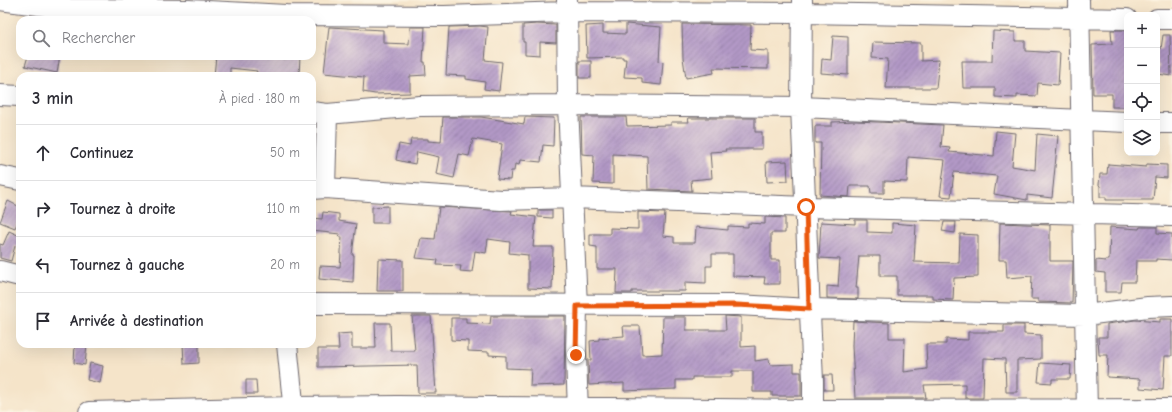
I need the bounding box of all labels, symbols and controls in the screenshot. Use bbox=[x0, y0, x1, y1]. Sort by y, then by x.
map controls bbox=[1124, 12, 1160, 156]
button: + bbox=[1124, 12, 1160, 48]
search box bbox=[16, 16, 316, 60]
icon: search bbox=[30, 27, 52, 49]
text: Rechercher bbox=[62, 29, 135, 47]
button: − bbox=[1124, 48, 1160, 84]
button: locate bbox=[1124, 84, 1160, 120]
text: 3 min bbox=[32, 89, 73, 108]
text: À pied · 180 m bbox=[219, 91, 300, 106]
button: layers bbox=[1124, 120, 1160, 156]
icon: ahead bbox=[32, 142, 54, 164]
text: Continuez bbox=[70, 144, 133, 162]
text: 50 m bbox=[270, 145, 300, 160]
icon: right bbox=[32, 198, 54, 220]
route start bbox=[797, 198, 815, 216]
text: Tournez à droite bbox=[70, 200, 175, 218]
text: 110 m bbox=[267, 201, 300, 216]
icon: left bbox=[32, 254, 54, 276]
text: Tournez à gauche bbox=[70, 256, 184, 274]
text: 20 m bbox=[270, 257, 300, 272]
icon: arrive bbox=[32, 310, 54, 332]
text: Arrivée à destination bbox=[70, 312, 204, 330]
route end bbox=[567, 346, 585, 364]

